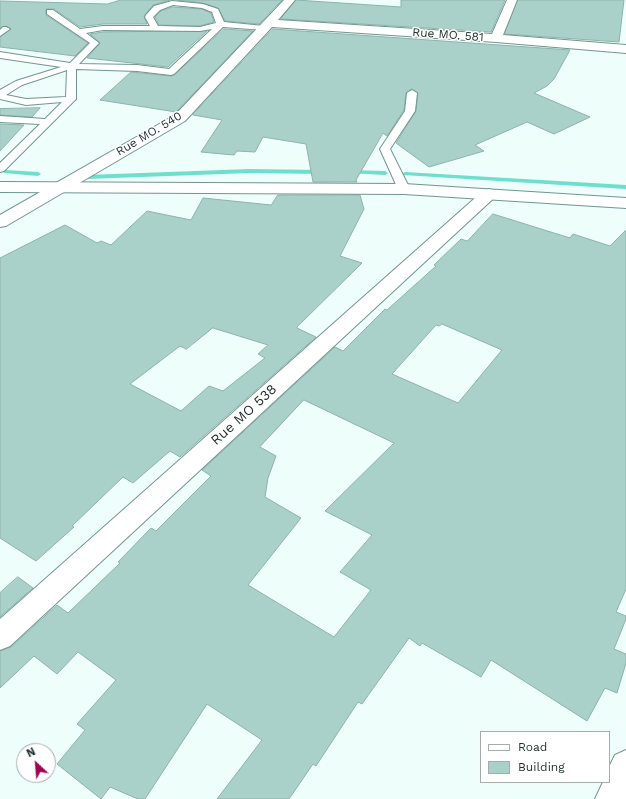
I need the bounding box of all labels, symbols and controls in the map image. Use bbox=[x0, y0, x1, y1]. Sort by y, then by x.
street label: Rue MO. 581 bbox=[412, 25, 484, 45]
street label: Rue MO. 540 bbox=[114, 109, 184, 159]
street label: Rue MO 538 bbox=[208, 381, 280, 449]
legend bbox=[480, 731, 610, 783]
text: Road bbox=[518, 740, 547, 754]
north arrow bbox=[16, 743, 56, 783]
text: N bbox=[24, 745, 37, 760]
text: Building bbox=[518, 760, 565, 774]

